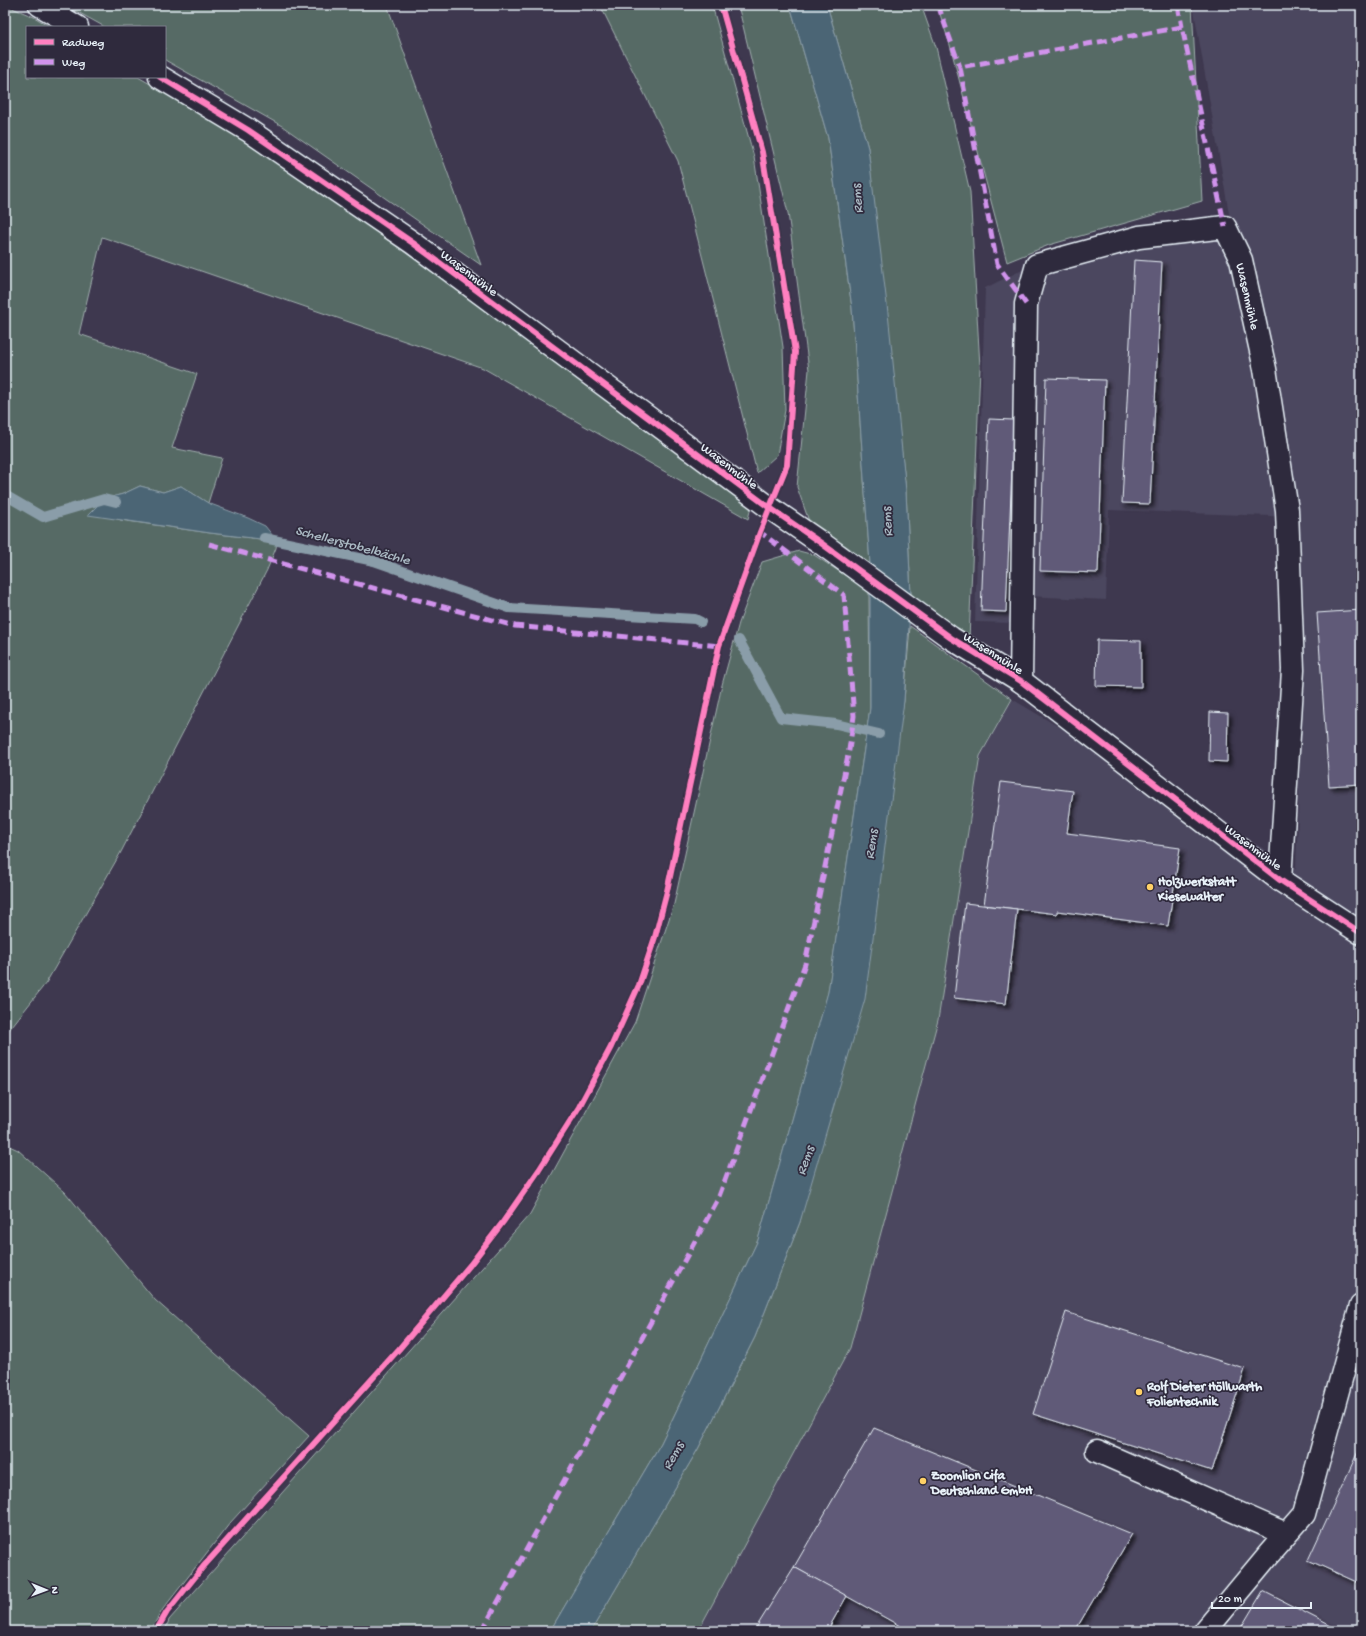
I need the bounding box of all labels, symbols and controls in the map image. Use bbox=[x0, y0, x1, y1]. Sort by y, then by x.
legend bbox=[26, 26, 166, 78]
text: Radweg bbox=[62, 37, 104, 51]
text: Weg bbox=[62, 57, 85, 71]
water label: Rems bbox=[849, 181, 868, 214]
street label: Wasenmühle bbox=[437, 248, 500, 301]
street label: Wasenmühle bbox=[1232, 262, 1262, 332]
street label: Wasenmühle bbox=[697, 441, 760, 494]
water label: Rems bbox=[879, 505, 898, 537]
water label: Schellerstobelbächle bbox=[293, 523, 412, 570]
street label: Wasenmühle bbox=[960, 630, 1026, 679]
street label: Wasenmühle bbox=[1221, 822, 1284, 875]
water label: Rems bbox=[862, 827, 883, 860]
place label: Holzwerkstatt Kiesewalter bbox=[1157, 875, 1238, 905]
marker: Holzwerkstatt Kiesewalter bbox=[1145, 882, 1155, 892]
water label: Rems bbox=[793, 1142, 820, 1178]
place label: Rolf Dieter Höllwarth Folientechnik bbox=[1146, 1379, 1262, 1410]
marker: Rolf Dieter Höllwarth Folientechnik bbox=[1134, 1387, 1144, 1397]
water label: Rems bbox=[660, 1438, 690, 1473]
place label: Zoomlion Cifa Deutschland GmbH bbox=[930, 1468, 1033, 1499]
marker: Zoomlion Cifa Deutschland GmbH bbox=[918, 1476, 928, 1486]
north arrow bbox=[26, 1570, 66, 1610]
scale bar bbox=[1212, 1584, 1311, 1610]
text: N bbox=[48, 1586, 60, 1594]
text: 20 m bbox=[1218, 1593, 1243, 1607]

